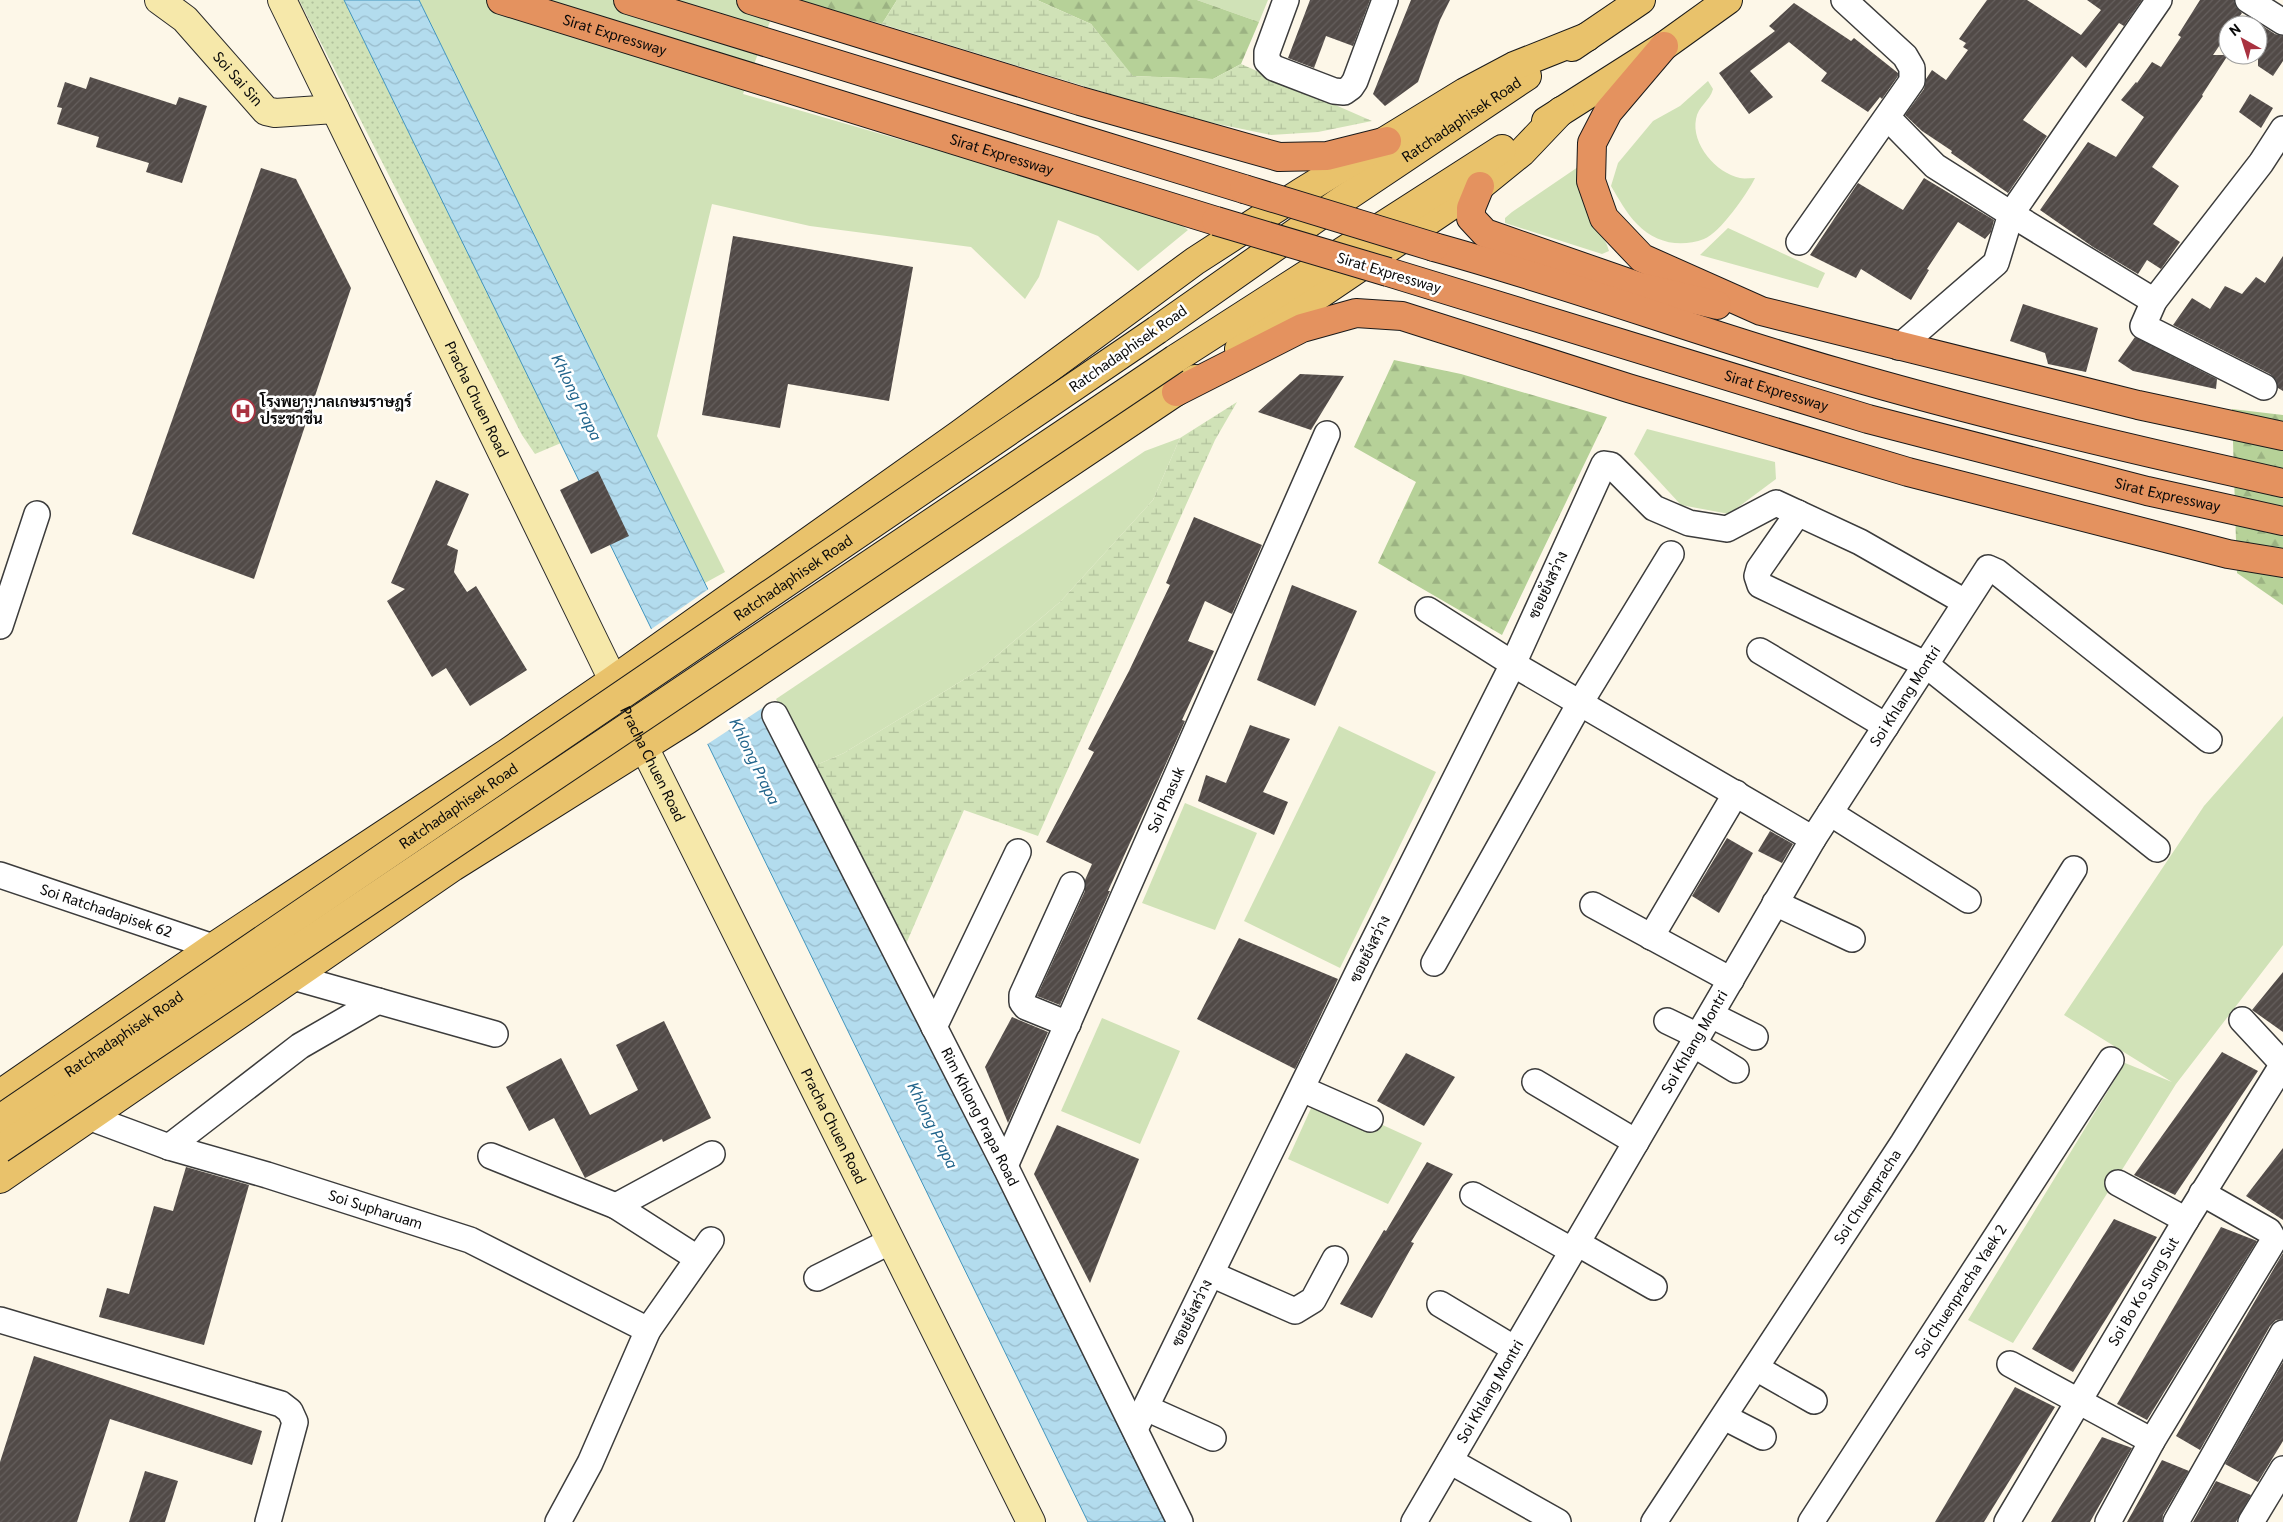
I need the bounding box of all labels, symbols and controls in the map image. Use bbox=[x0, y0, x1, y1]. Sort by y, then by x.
street label: Sirat Expressway bbox=[561, 9, 670, 59]
north arrow bbox=[2218, 15, 2268, 65]
text: N bbox=[2225, 19, 2244, 39]
street label: Soi Sai Sin bbox=[210, 47, 268, 109]
street label: Ratchadaphisek Road bbox=[1397, 72, 1524, 165]
street label: Sirat Expressway bbox=[948, 128, 1056, 178]
street label: Sirat Expressway bbox=[1335, 247, 1444, 296]
street label: Ratchadaphisek Road bbox=[1065, 300, 1190, 396]
street label: Pracha Chuen Road bbox=[441, 338, 514, 460]
water label: Khlong Prapa bbox=[547, 350, 608, 444]
street label: Sirat Expressway bbox=[1722, 365, 1831, 414]
place label: โรงพยาบาลเกษมราษฎร์ ประชาชื่น bbox=[259, 391, 413, 427]
hospital icon: โรงพยาบาลเกษมราษฎร์ ประชาชื่น bbox=[230, 398, 256, 424]
street label: Sirat Expressway bbox=[2113, 472, 2222, 515]
street label: Ratchadaphisek Road bbox=[729, 530, 855, 624]
street label: ซอยยังสว่าง bbox=[1523, 548, 1571, 621]
street label: Soi Khlang Montri bbox=[1864, 641, 1944, 749]
street label: Pracha Chuen Road bbox=[617, 702, 691, 824]
water label: Khlong Prapa bbox=[725, 714, 786, 808]
street label: Ratchadaphisek Road bbox=[395, 758, 521, 852]
street label: Soi Phasuk bbox=[1142, 763, 1188, 835]
street label: Soi Ratchadapisek 62 bbox=[38, 878, 175, 941]
street label: ซอยยังสว่าง bbox=[1344, 912, 1393, 985]
street label: Ratchadaphisek Road bbox=[60, 986, 186, 1080]
street label: Soi Khlang Montri bbox=[1656, 986, 1731, 1096]
street label: Rim Khlong Prapa Road bbox=[938, 1044, 1024, 1188]
street label: Pracha Chuen Road bbox=[798, 1065, 871, 1186]
water label: Khlong Prapa bbox=[903, 1078, 964, 1172]
street label: Soi Chuenpracha bbox=[1828, 1145, 1904, 1247]
street label: Soi Supharuam bbox=[326, 1184, 425, 1232]
street label: Soi Chuenpracha Yaek 2 bbox=[1909, 1220, 2010, 1361]
street label: Soi Bo Ko Sung Sut bbox=[2103, 1232, 2182, 1349]
street label: ซอยยังสว่าง bbox=[1166, 1276, 1215, 1349]
street label: Soi Khlang Montri bbox=[1451, 1336, 1526, 1446]

